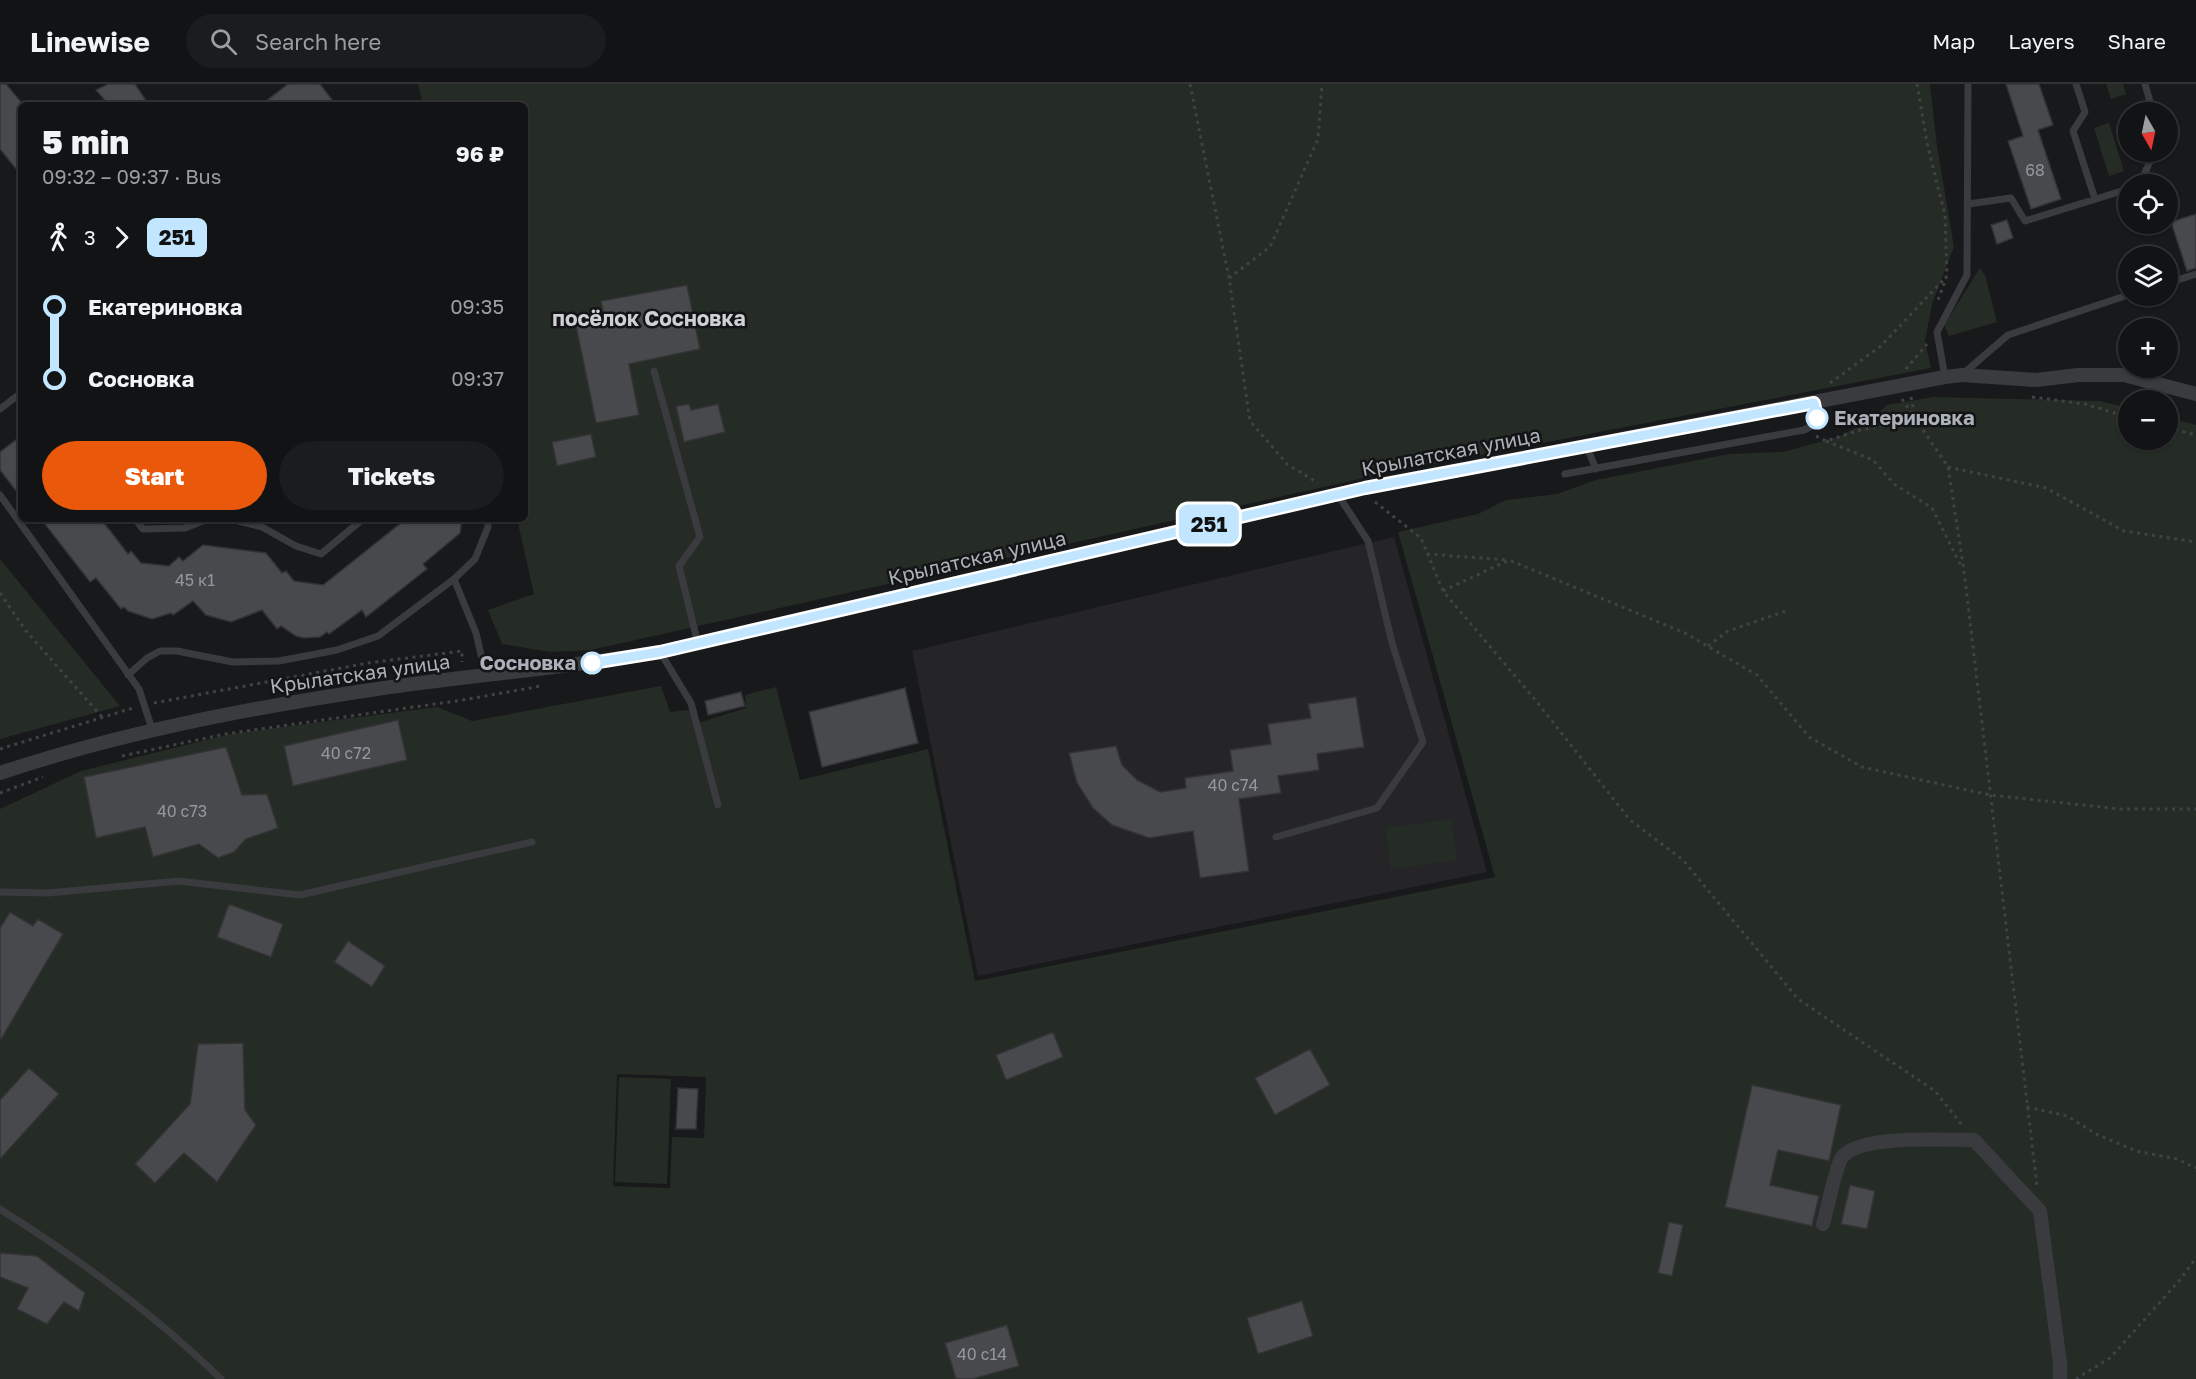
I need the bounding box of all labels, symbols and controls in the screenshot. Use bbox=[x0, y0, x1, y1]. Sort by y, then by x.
search box bbox=[186, 14, 606, 68]
text: Linewise bbox=[30, 25, 150, 58]
icon: search bbox=[207, 25, 240, 58]
text: Search here bbox=[255, 28, 381, 55]
text: Map bbox=[1932, 28, 1975, 54]
text: Layers bbox=[2008, 28, 2075, 54]
text: Share bbox=[2108, 28, 2166, 54]
north arrow bbox=[2118, 102, 2178, 162]
map controls bbox=[2118, 102, 2178, 450]
text: 5 min bbox=[42, 122, 129, 161]
text: 96 ₽ bbox=[456, 140, 504, 167]
house number: 68 bbox=[2025, 160, 2045, 180]
text: 09:32 – 09:37 · Bus bbox=[42, 164, 221, 188]
button: locate bbox=[2118, 174, 2178, 234]
icon: walk bbox=[42, 221, 75, 254]
icon: forward bbox=[105, 221, 138, 254]
text: 251 bbox=[159, 224, 195, 250]
text: 3 bbox=[84, 225, 96, 249]
button: layers bbox=[2118, 246, 2178, 306]
text: Екатериновка bbox=[88, 293, 243, 320]
text: 09:35 bbox=[450, 294, 504, 318]
district label: посёлок Сосновка bbox=[552, 305, 746, 331]
button: + bbox=[2118, 318, 2178, 378]
text: Сосновка bbox=[88, 365, 194, 392]
text: 09:37 bbox=[451, 366, 504, 390]
button: − bbox=[2118, 390, 2178, 450]
place label: Екатериновка bbox=[1834, 405, 1975, 429]
marker: Екатериновка bbox=[1806, 407, 1828, 429]
street label: Крылатская улица bbox=[1359, 422, 1542, 480]
button: Start bbox=[42, 441, 267, 510]
button: Tickets bbox=[279, 441, 504, 510]
line badge: 251 bbox=[1174, 504, 1244, 544]
text: 251 bbox=[1191, 511, 1227, 537]
street label: Крылатская улица bbox=[885, 525, 1068, 589]
house number: 45 к1 bbox=[175, 570, 215, 590]
street label: Крылатская улица bbox=[268, 648, 452, 698]
place label: Сосновка bbox=[480, 650, 576, 674]
marker: Сосновка bbox=[581, 652, 603, 674]
house number: 40 с72 bbox=[321, 743, 371, 763]
house number: 40 с74 bbox=[1208, 775, 1258, 795]
house number: 40 с73 bbox=[157, 801, 207, 821]
house number: 40 с14 bbox=[957, 1344, 1007, 1364]

